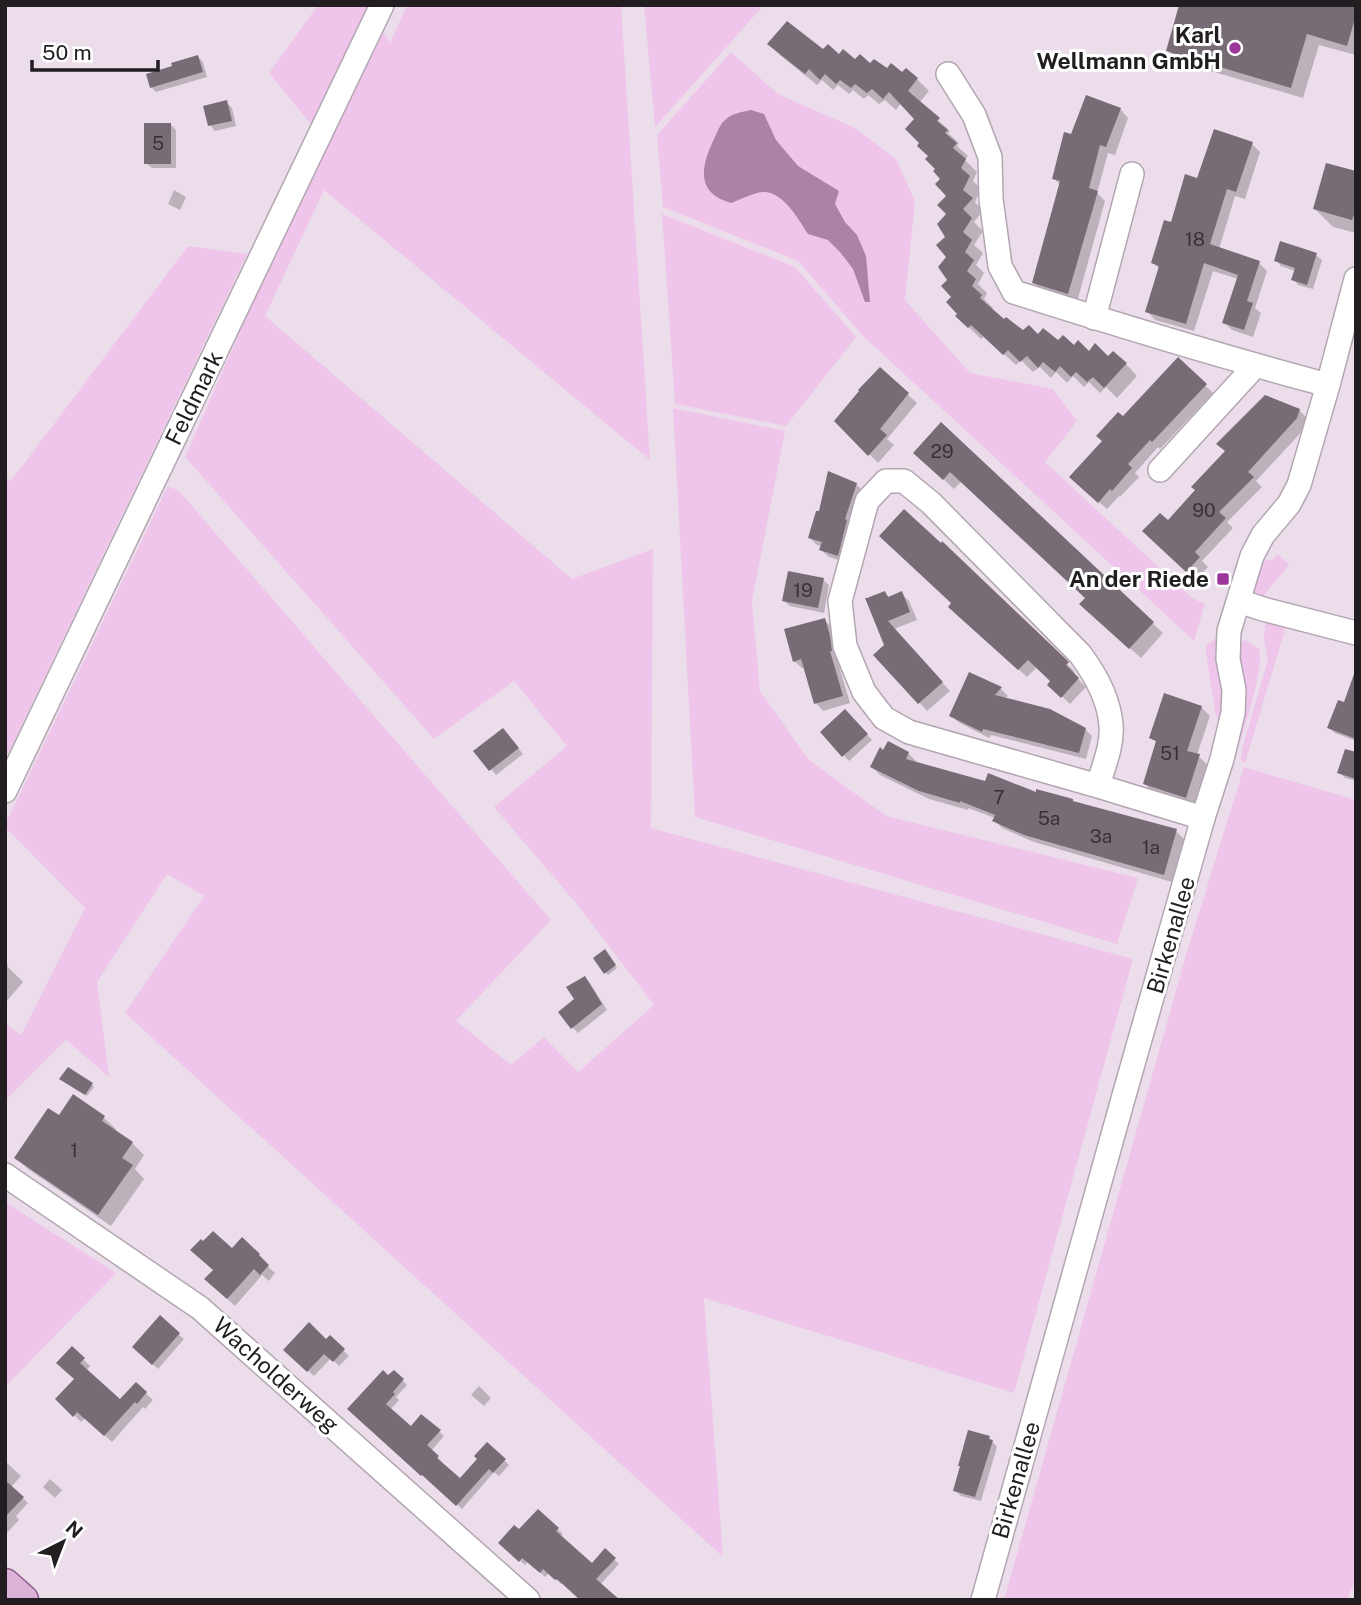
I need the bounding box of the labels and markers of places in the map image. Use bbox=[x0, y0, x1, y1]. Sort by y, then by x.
place label: Karl Wellmann GmbH bbox=[1037, 21, 1221, 74]
marker: Karl Wellmann GmbH bbox=[1227, 40, 1243, 56]
place label: An der Riede bbox=[1069, 565, 1209, 592]
marker: An der Riede bbox=[1215, 571, 1231, 587]

